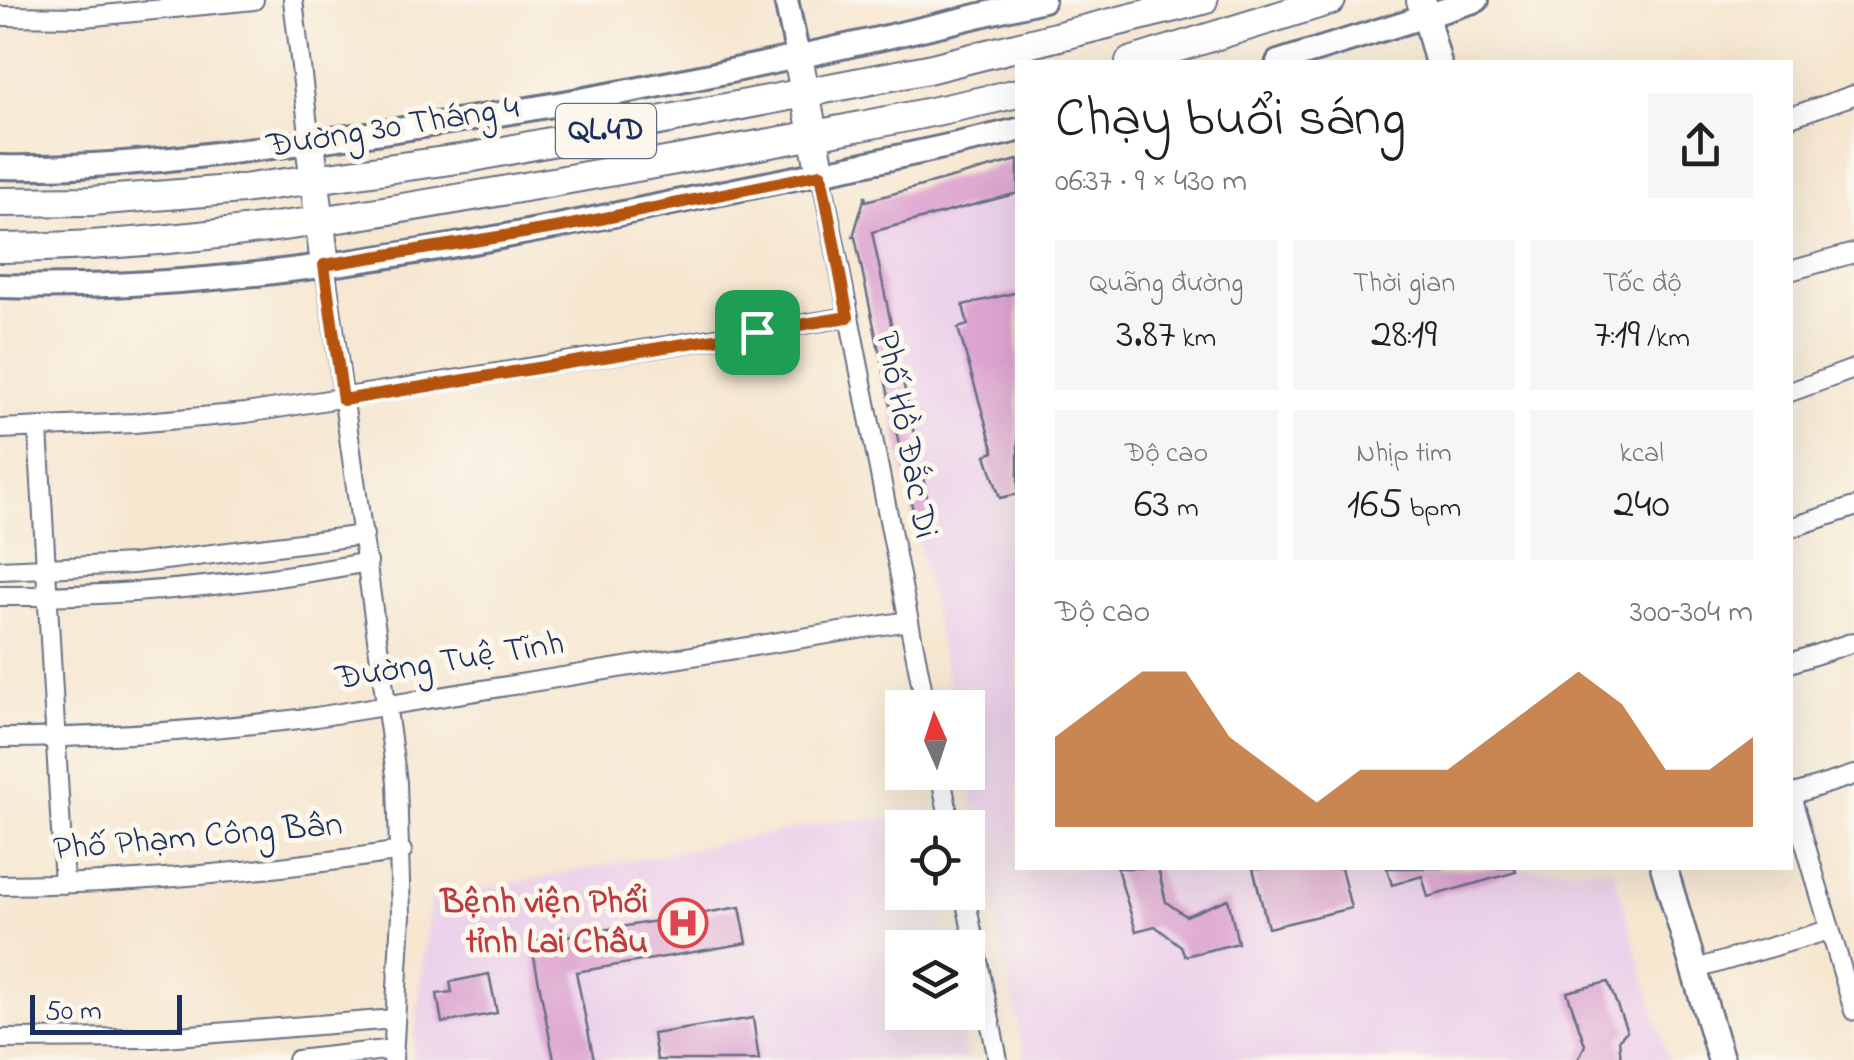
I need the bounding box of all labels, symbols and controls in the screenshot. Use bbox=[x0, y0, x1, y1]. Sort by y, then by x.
text: Chạy buổi sáng bbox=[1055, 81, 1406, 161]
street label: Đường 30 Tháng 4 bbox=[262, 83, 523, 173]
button: share bbox=[1648, 93, 1753, 198]
road number: QL.4D bbox=[556, 104, 656, 158]
text: 06:37 · 9 × 430 m bbox=[1055, 159, 1247, 206]
text: Quãng đường bbox=[1089, 264, 1243, 305]
text: Thời gian bbox=[1353, 264, 1455, 305]
text: Tốc độ bbox=[1603, 264, 1681, 305]
pin bbox=[715, 290, 800, 375]
icon: arrive bbox=[730, 305, 785, 360]
text: 3.87 bbox=[1116, 305, 1175, 366]
text: 28:19 bbox=[1371, 305, 1437, 366]
text: 7:19 bbox=[1593, 305, 1640, 366]
text: km bbox=[1175, 319, 1216, 360]
text: /km bbox=[1640, 319, 1690, 360]
street label: Phố Hồ Đắc Di bbox=[860, 327, 950, 543]
text: Độ cao bbox=[1125, 434, 1208, 475]
text: Nhịp tim bbox=[1356, 434, 1452, 475]
text: kcal bbox=[1619, 434, 1664, 475]
text: 63 bbox=[1134, 475, 1170, 536]
text: 165 bbox=[1347, 475, 1403, 536]
text: 240 bbox=[1614, 475, 1670, 536]
text: m bbox=[1170, 489, 1199, 530]
text: bpm bbox=[1403, 489, 1461, 530]
text: Độ cao bbox=[1055, 590, 1150, 637]
text: 300–304 m bbox=[1630, 590, 1753, 637]
street label: Đường Tuệ Tĩnh bbox=[331, 619, 568, 705]
north arrow bbox=[885, 690, 985, 790]
map controls bbox=[885, 690, 985, 1030]
street label: Phố Phạm Công Bân bbox=[51, 800, 345, 876]
button: locate bbox=[885, 810, 985, 910]
place label: Bệnh viện Phổi tỉnh Lai Châu bbox=[439, 878, 648, 969]
hospital icon: Bệnh viện Phổi tỉnh Lai Châu bbox=[657, 897, 709, 949]
button: layers bbox=[885, 930, 985, 1030]
scale bar bbox=[30, 990, 182, 1034]
text: 50 m bbox=[45, 992, 102, 1033]

